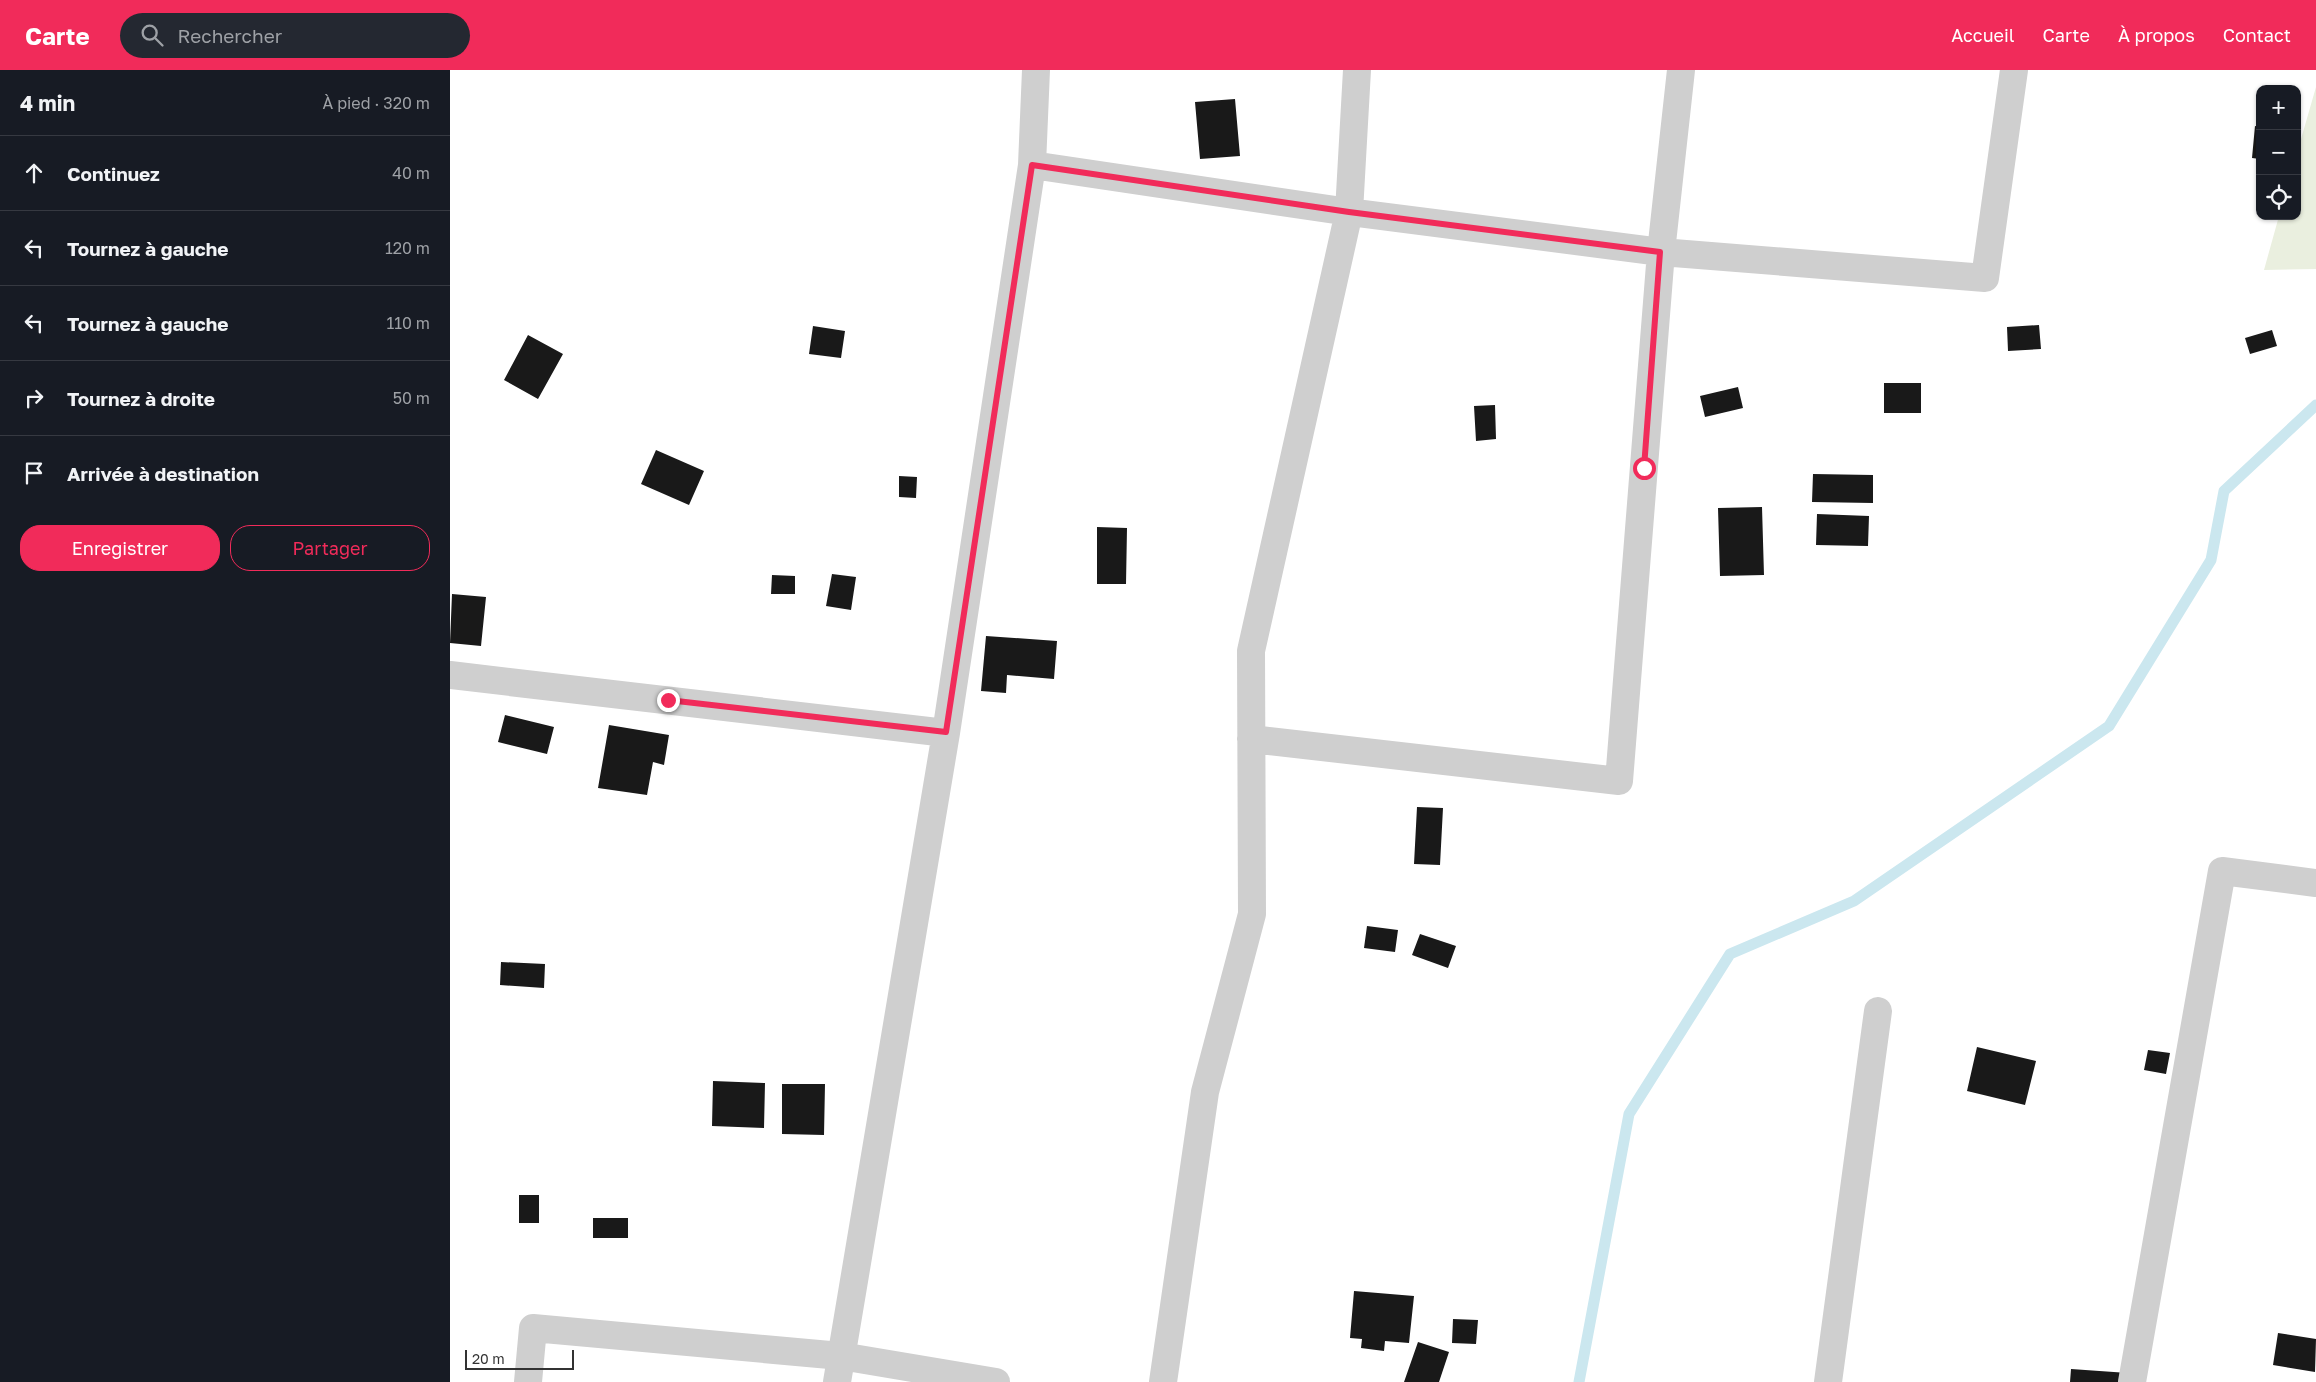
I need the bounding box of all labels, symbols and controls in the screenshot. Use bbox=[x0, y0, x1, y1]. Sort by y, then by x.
search box bbox=[120, 13, 470, 58]
text: Carte bbox=[25, 21, 90, 50]
icon: search bbox=[138, 21, 166, 49]
text: Rechercher bbox=[178, 24, 282, 47]
text: Accueil bbox=[1951, 24, 2015, 46]
text: Carte bbox=[2043, 24, 2090, 46]
text: À propos bbox=[2118, 24, 2195, 46]
text: Contact bbox=[2223, 24, 2291, 46]
map controls bbox=[2256, 85, 2301, 220]
button: + bbox=[2256, 85, 2301, 130]
text: 4 min bbox=[20, 90, 75, 116]
text: À pied · 320 m bbox=[323, 93, 430, 113]
button: − bbox=[2256, 130, 2301, 175]
icon: ahead bbox=[20, 159, 48, 187]
text: Continuez bbox=[67, 162, 160, 185]
text: 40 m bbox=[392, 163, 430, 183]
button: locate bbox=[2256, 175, 2301, 220]
icon: left bbox=[20, 234, 48, 262]
text: Tournez à gauche bbox=[67, 237, 228, 260]
text: 120 m bbox=[385, 238, 430, 258]
icon: left bbox=[20, 309, 48, 337]
text: Tournez à gauche bbox=[67, 312, 228, 335]
text: 110 m bbox=[386, 313, 430, 333]
icon: right bbox=[20, 384, 48, 412]
text: Tournez à droite bbox=[67, 387, 215, 410]
text: 50 m bbox=[393, 388, 430, 408]
route start bbox=[1633, 457, 1656, 480]
icon: arrive bbox=[20, 459, 48, 487]
text: Arrivée à destination bbox=[67, 462, 259, 485]
button: Enregistrer bbox=[20, 525, 220, 571]
button: Partager bbox=[230, 525, 430, 571]
route end bbox=[657, 689, 680, 712]
scale bar bbox=[465, 1347, 574, 1370]
text: 20 m bbox=[472, 1350, 505, 1367]

